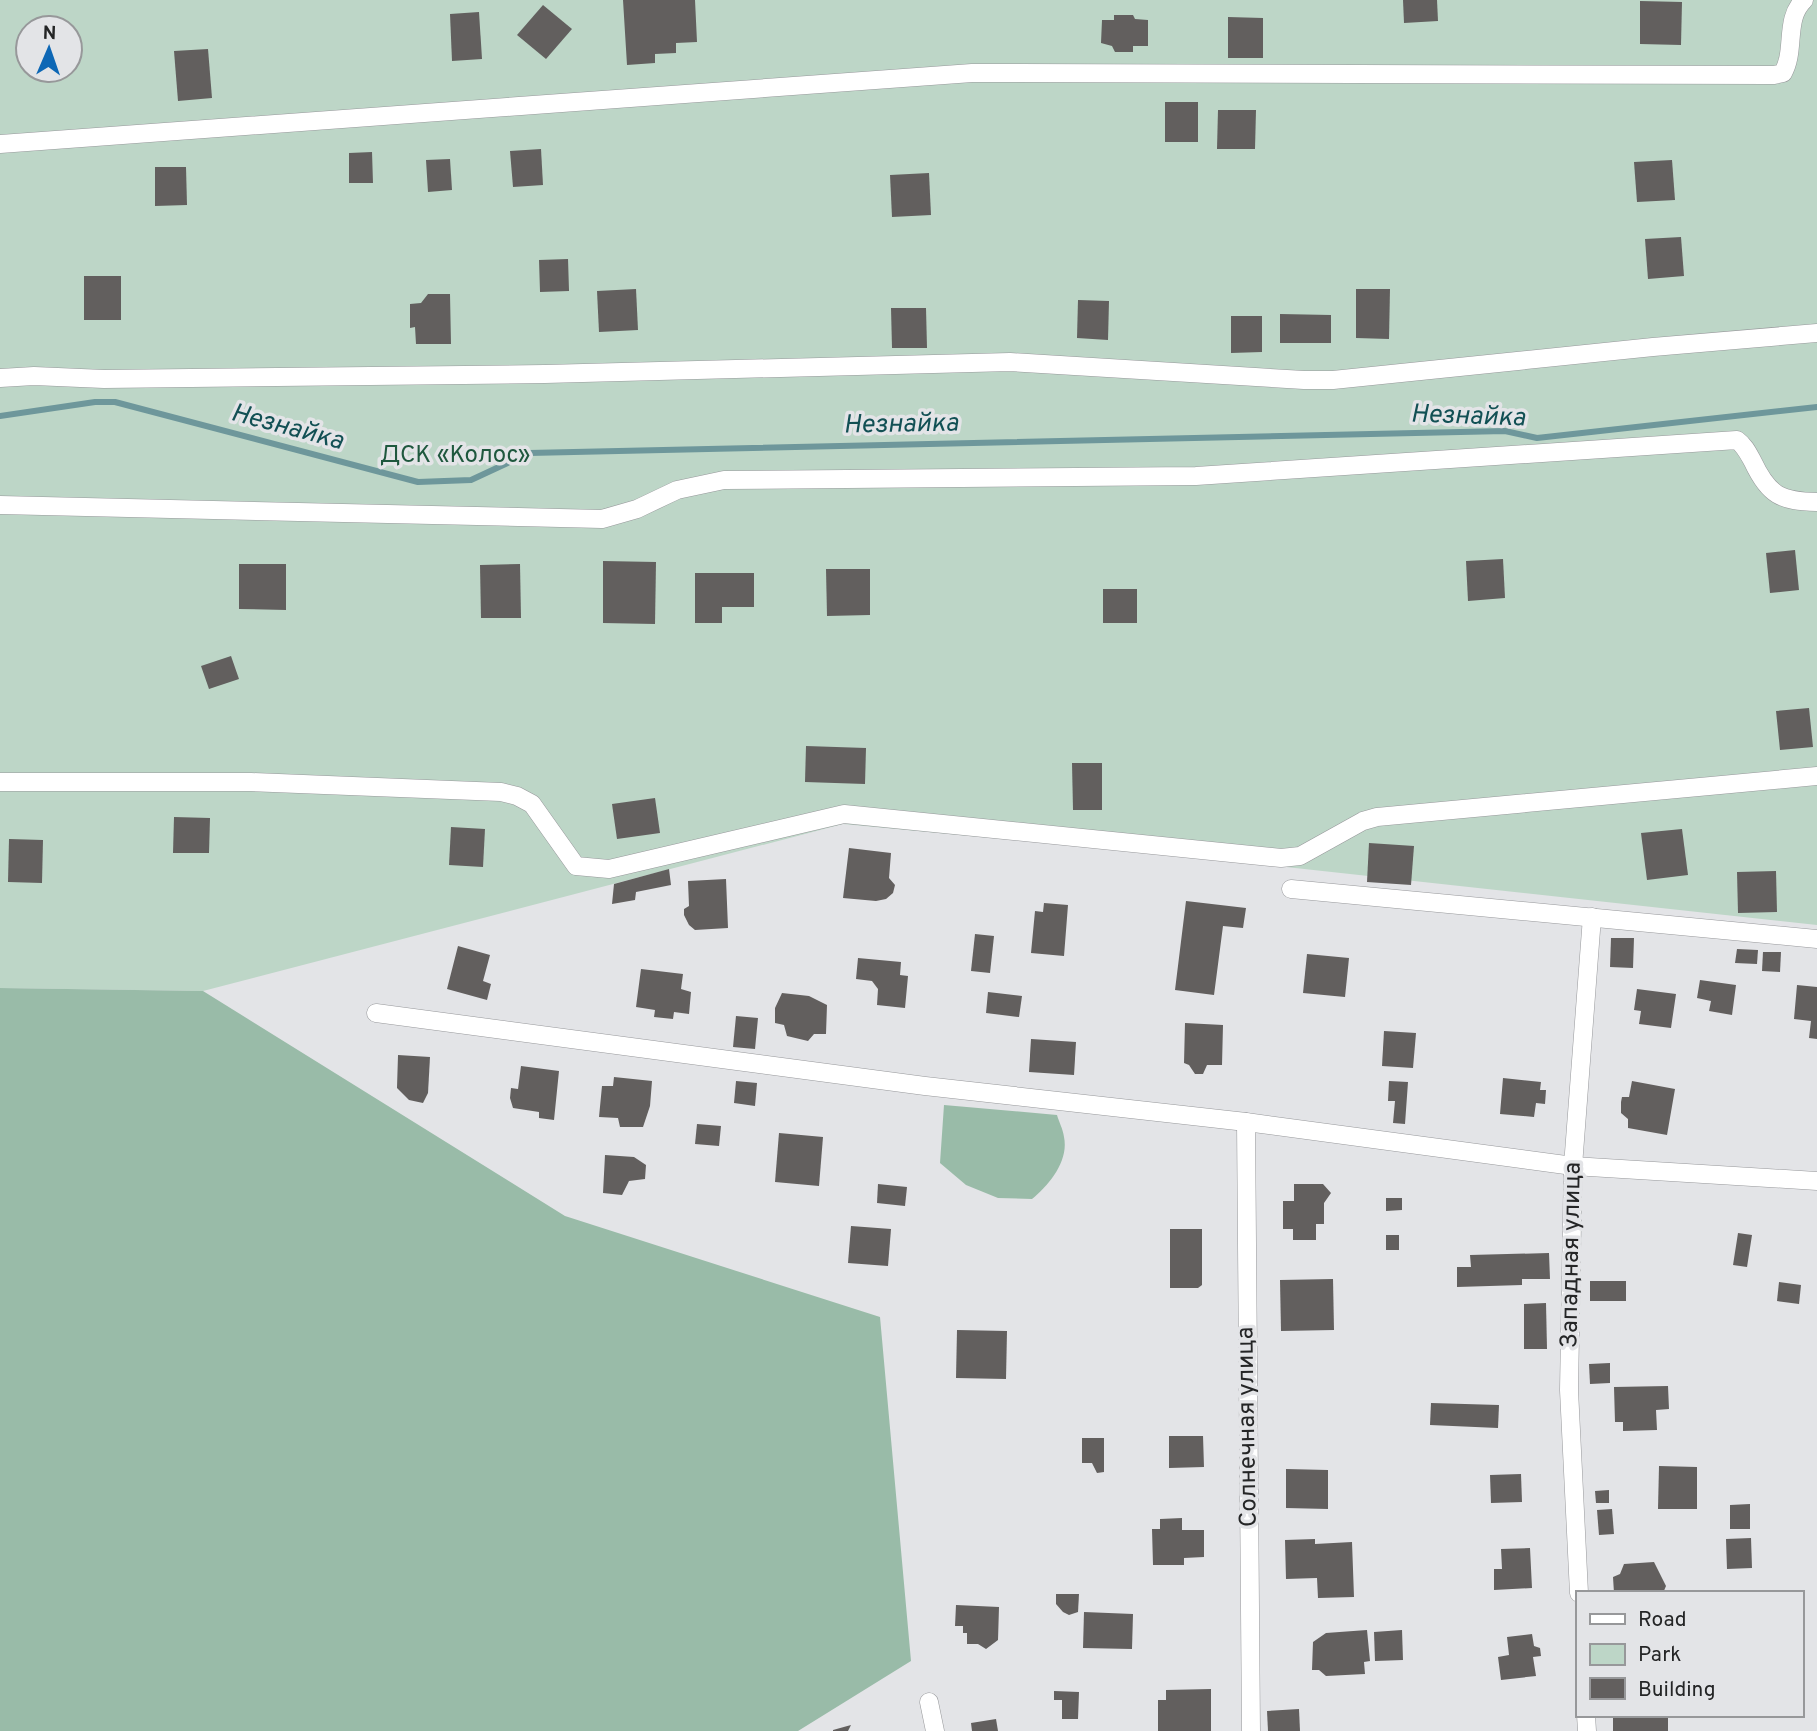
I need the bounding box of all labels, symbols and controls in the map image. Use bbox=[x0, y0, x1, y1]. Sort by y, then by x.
north arrow bbox=[14, 14, 84, 84]
text: N bbox=[42, 22, 57, 46]
water label: Незнайка bbox=[227, 397, 347, 459]
water label: Незнайка bbox=[1410, 399, 1527, 436]
water label: Незнайка bbox=[843, 407, 959, 443]
park label: ДСК «Колос» bbox=[380, 441, 530, 471]
street label: Западная улица bbox=[1555, 1162, 1589, 1348]
street label: Солнечная улица bbox=[1231, 1327, 1265, 1527]
legend bbox=[1576, 1591, 1803, 1717]
text: Road bbox=[1638, 1607, 1687, 1634]
text: Park bbox=[1638, 1642, 1681, 1669]
text: Building bbox=[1638, 1677, 1716, 1704]

